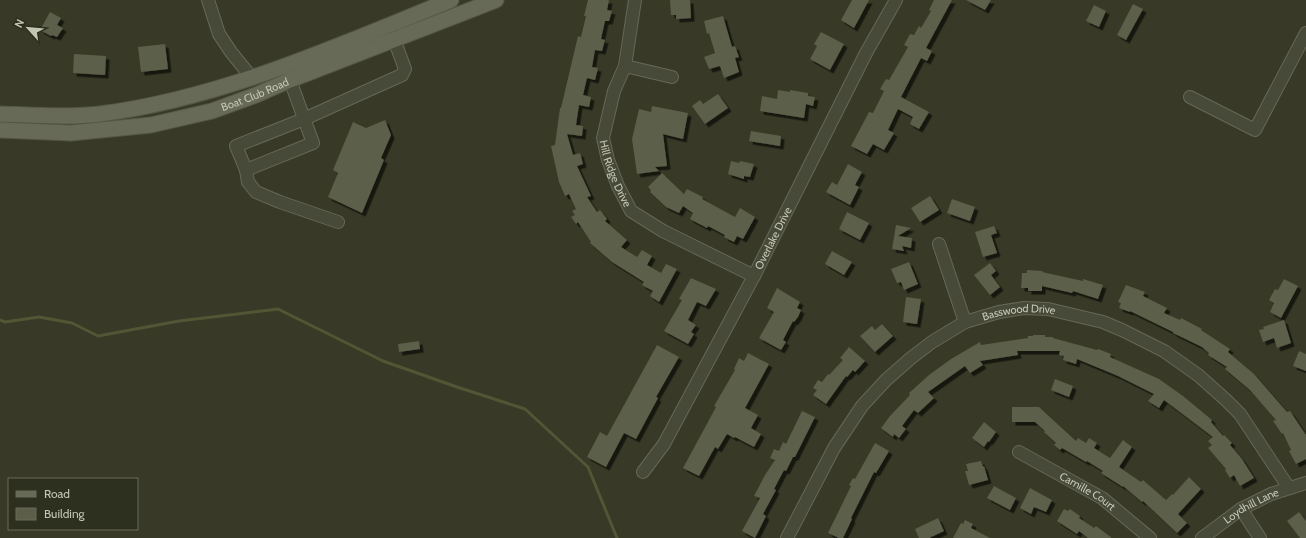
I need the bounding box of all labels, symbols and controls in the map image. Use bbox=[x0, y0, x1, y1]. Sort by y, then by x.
north arrow bbox=[8, 8, 48, 48]
text: N bbox=[11, 17, 27, 30]
street label: Boat Club Road bbox=[219, 74, 291, 114]
street label: Hill Ridge Drive bbox=[597, 139, 635, 210]
street label: Overlake Drive bbox=[751, 204, 795, 272]
street label: Basswood Drive bbox=[980, 301, 1057, 324]
street label: Camille Court bbox=[1057, 469, 1119, 514]
legend bbox=[8, 478, 138, 530]
street label: Loydhill Lane bbox=[1220, 485, 1281, 527]
text: Road bbox=[44, 486, 70, 501]
text: Building bbox=[44, 506, 86, 521]

